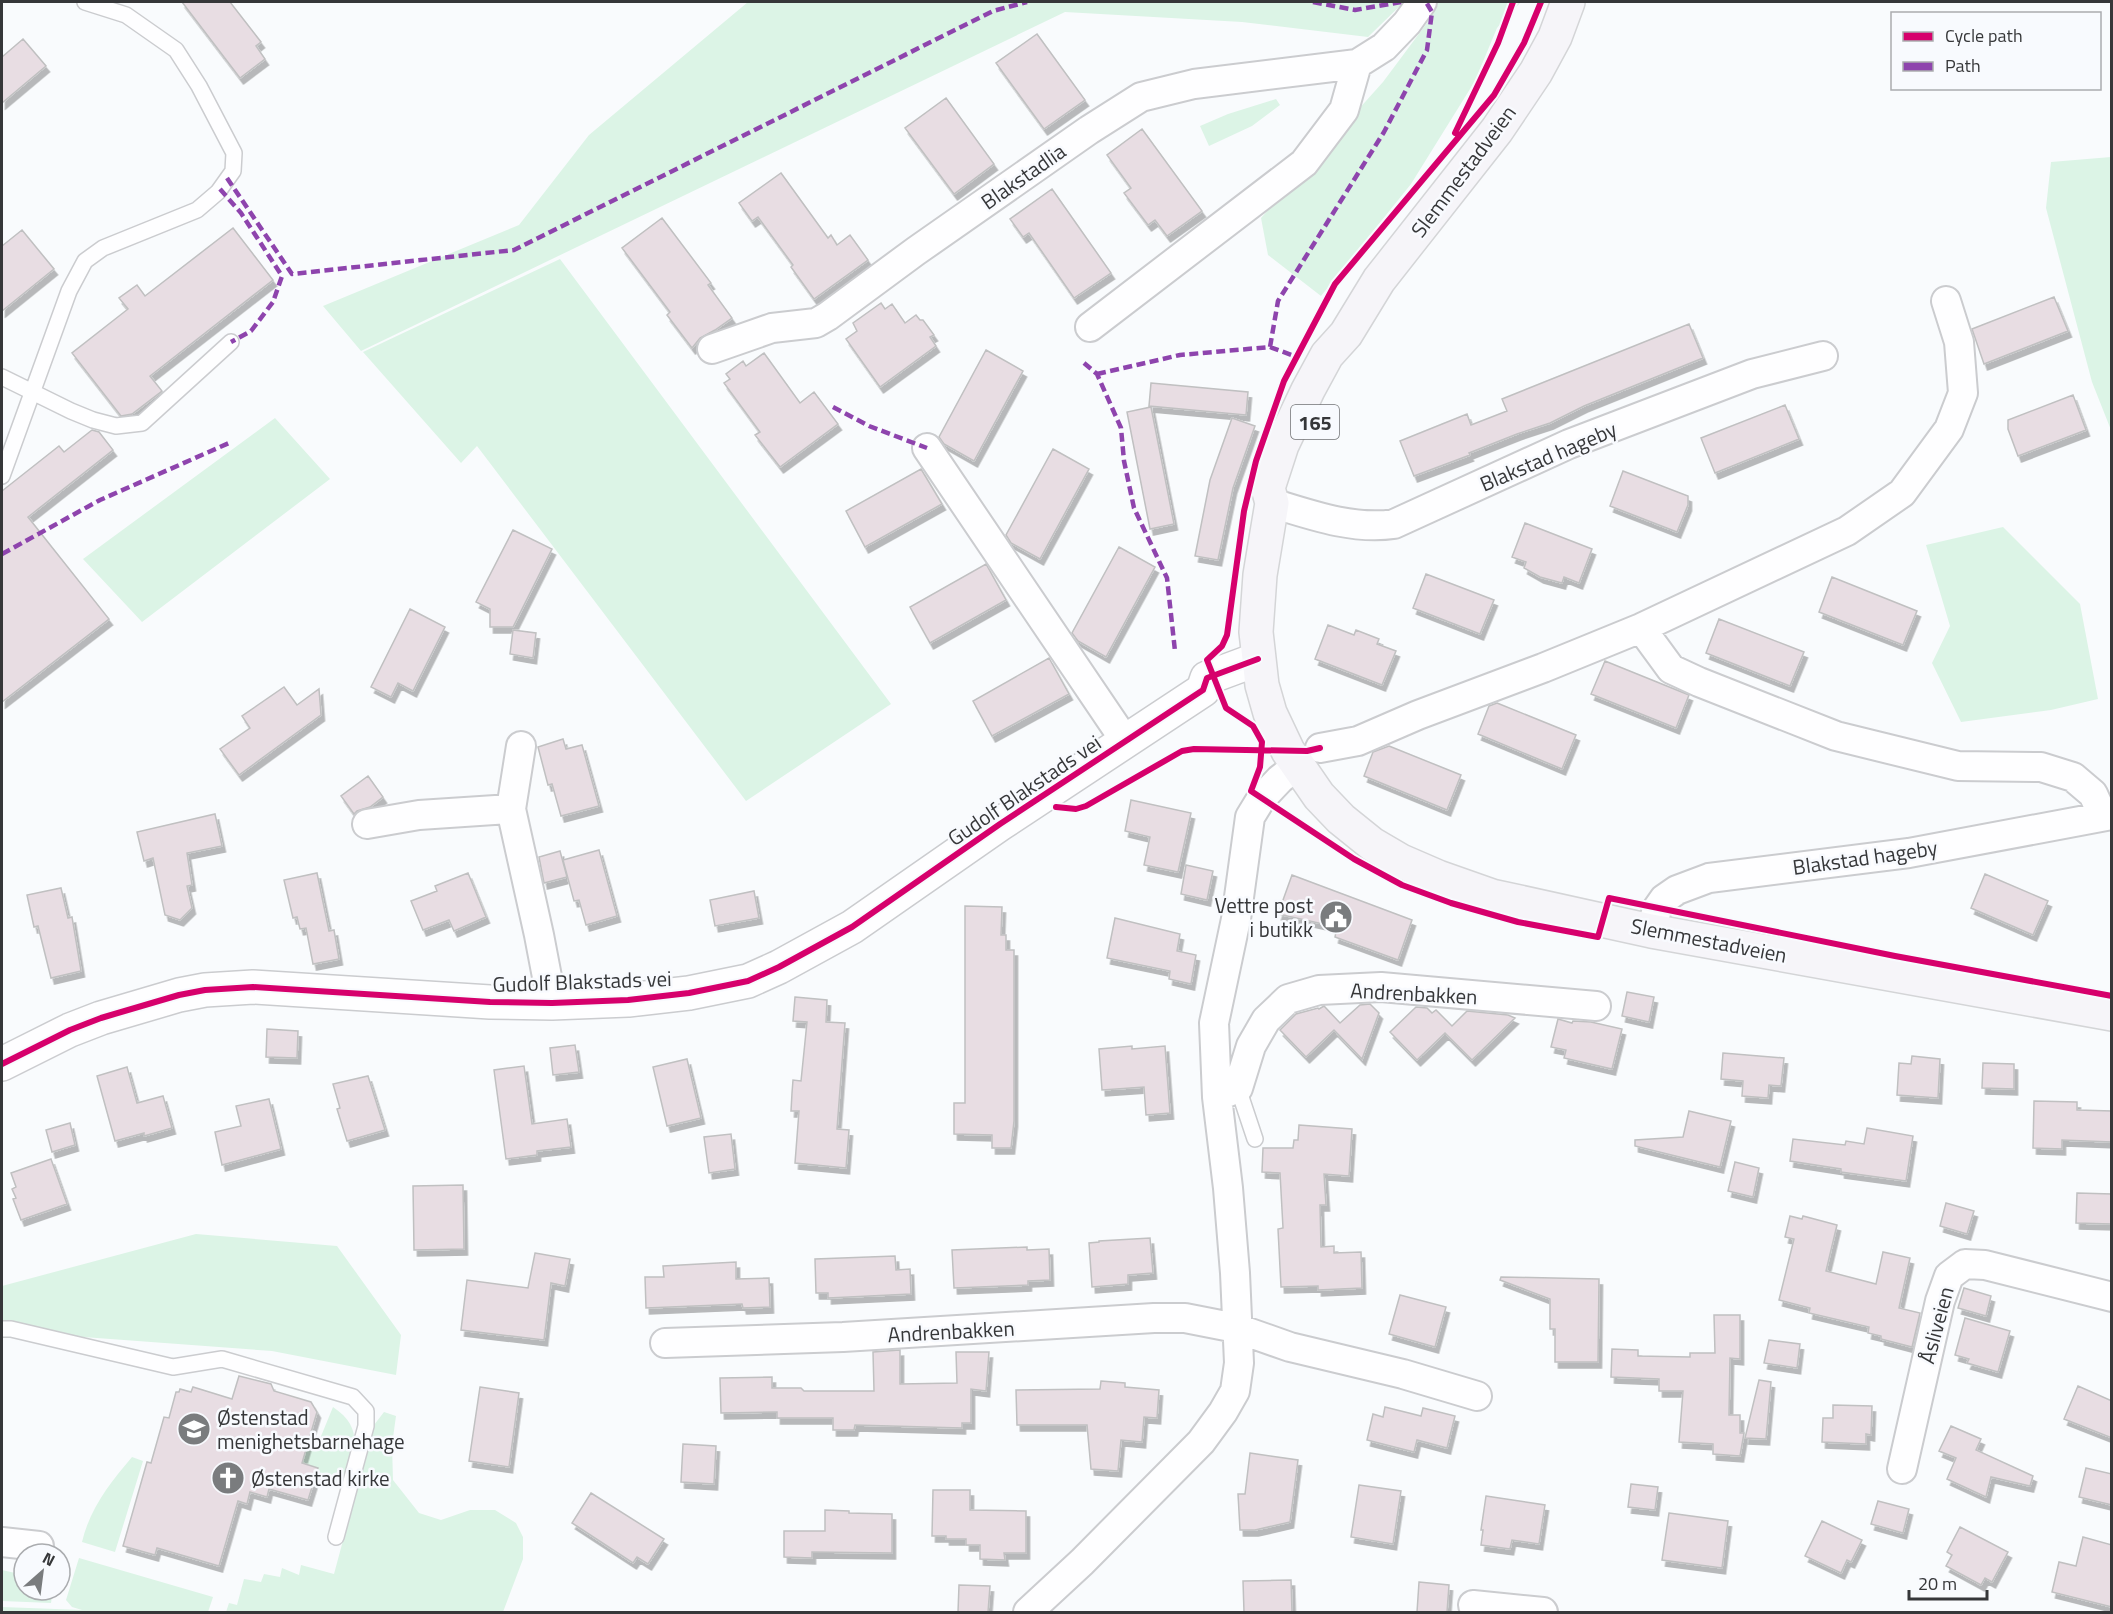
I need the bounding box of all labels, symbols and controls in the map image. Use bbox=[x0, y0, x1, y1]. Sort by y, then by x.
legend bbox=[1891, 12, 2101, 90]
text: Cycle path bbox=[1945, 22, 2023, 49]
text: Path bbox=[1945, 52, 1981, 79]
street label: Slemmestadveien bbox=[1403, 98, 1523, 244]
street label: Blakstadlia bbox=[974, 135, 1072, 217]
road number: 165 bbox=[1291, 405, 1339, 439]
street label: Blakstad hageby bbox=[1475, 413, 1621, 499]
street label: Gudolf Blakstads vei bbox=[941, 727, 1107, 853]
street label: Blakstad hageby bbox=[1791, 831, 1939, 883]
place label: Vettre post i butikk bbox=[1215, 889, 1314, 945]
public building icon: Vettre post i butikk bbox=[1318, 899, 1354, 935]
street label: Slemmestadveien bbox=[1628, 909, 1790, 971]
street label: Gudolf Blakstads vei bbox=[492, 962, 672, 1000]
street label: Andrenbakken bbox=[1350, 974, 1478, 1012]
street label: Åsliveien bbox=[1910, 1283, 1962, 1367]
street label: Andrenbakken bbox=[887, 1312, 1015, 1350]
place label: Østenstad menighetsbarnehage bbox=[217, 1401, 405, 1457]
school or university icon: Østenstad menighetsbarnehage bbox=[176, 1411, 212, 1447]
church icon: Østenstad kirke bbox=[210, 1460, 246, 1496]
place label: Østenstad kirke bbox=[251, 1462, 390, 1494]
north arrow bbox=[12, 1542, 72, 1602]
text: N bbox=[39, 1546, 60, 1572]
scale bar bbox=[1909, 1563, 1987, 1601]
text: 20 m bbox=[1918, 1570, 1957, 1597]

